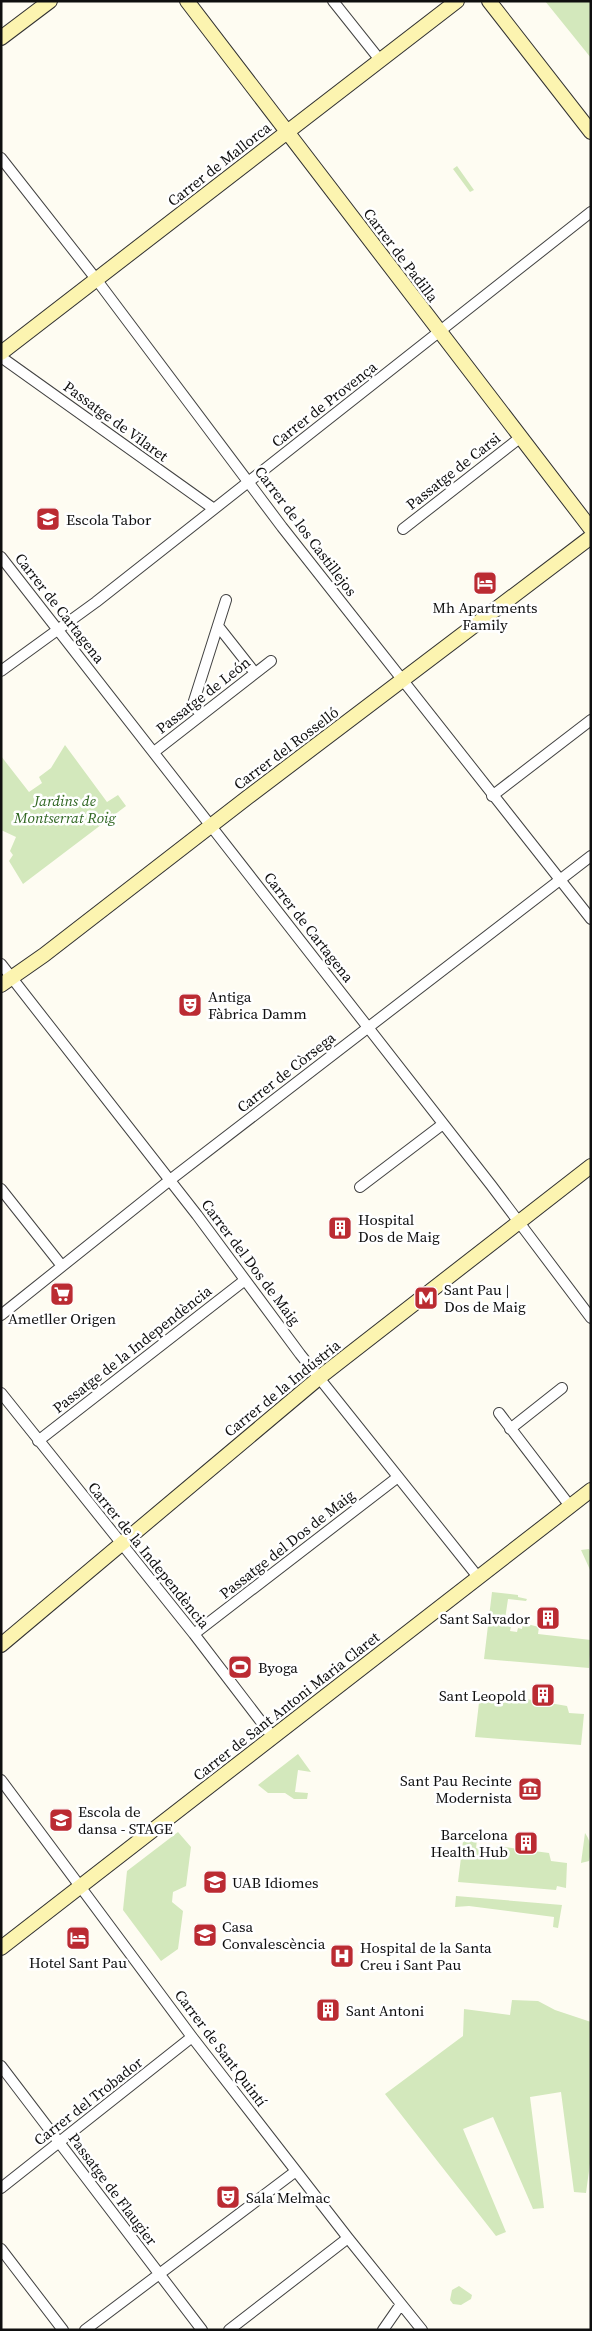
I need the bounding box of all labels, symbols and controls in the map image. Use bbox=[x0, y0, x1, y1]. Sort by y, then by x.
street label: Carrer de Mallorca bbox=[163, 117, 275, 211]
street label: Carrer de Padilla bbox=[359, 204, 443, 307]
street label: Carrer de Provença bbox=[267, 356, 381, 452]
street label: Passatge de Vilaret bbox=[59, 376, 173, 466]
street label: Passatge de Carsi bbox=[401, 427, 505, 515]
street label: Carrer de los Castillejos bbox=[250, 462, 362, 600]
school or university icon: Escola Tabor bbox=[35, 506, 61, 532]
place label: Escola Tabor bbox=[66, 509, 152, 530]
street label: Carrer de Cartagena bbox=[10, 548, 110, 668]
hotel icon: Mh Apartments Family bbox=[472, 570, 498, 596]
place label: Mh Apartments Family bbox=[433, 597, 537, 635]
street label: Passatge de León bbox=[151, 652, 255, 738]
street label: Carrer del Rosselló bbox=[229, 702, 343, 794]
park label: Jardins de Montserrat Roig bbox=[13, 790, 117, 828]
street label: Carrer de Cartagena bbox=[259, 867, 359, 987]
place label: Antiga Fàbrica Damm bbox=[208, 986, 307, 1024]
theatre icon: Antiga Fàbrica Damm bbox=[177, 992, 203, 1018]
street label: Carrer de Còrsega bbox=[232, 1027, 340, 1117]
street label: Carrer del Dos de Maig bbox=[197, 1195, 305, 1329]
place label: Hospital Dos de Maig bbox=[358, 1209, 440, 1247]
building icon: Hospital Dos de Maig bbox=[327, 1215, 353, 1241]
place label: Sant Pau | Dos de Maig bbox=[444, 1279, 526, 1317]
street label: Passatge de la Independència bbox=[48, 1280, 216, 1418]
supermarket icon: Ametller Origen bbox=[49, 1281, 75, 1307]
metro station icon: Sant Pau | Dos de Maig bbox=[413, 1285, 439, 1311]
place label: Ametller Origen bbox=[8, 1308, 116, 1329]
street label: Carrer de la Indústria bbox=[220, 1334, 345, 1441]
street label: Carrer de la Independència bbox=[83, 1477, 215, 1633]
street label: Passatge del Dos de Maig bbox=[215, 1484, 359, 1603]
building icon: Sant Salvador bbox=[535, 1605, 561, 1631]
place label: Sant Salvador bbox=[440, 1608, 531, 1629]
street label: Carrer de Sant Antoni Maria Claret bbox=[188, 1626, 384, 1785]
sports icon: Byoga bbox=[227, 1654, 253, 1680]
place label: Byoga bbox=[258, 1657, 298, 1678]
building icon: Sant Leopold bbox=[530, 1682, 556, 1708]
place label: Sant Leopold bbox=[439, 1685, 526, 1706]
place label: Sant Pau Recinte Modernista bbox=[400, 1770, 512, 1808]
museum icon: Sant Pau Recinte Modernista bbox=[517, 1776, 543, 1802]
place label: Escola de dansa - STAGE bbox=[78, 1801, 173, 1839]
school or university icon: Escola de dansa - STAGE bbox=[48, 1807, 74, 1833]
place label: Barcelona Health Hub bbox=[431, 1824, 508, 1862]
building icon: Barcelona Health Hub bbox=[513, 1830, 539, 1856]
school or university icon: UAB Idiomes bbox=[202, 1869, 228, 1895]
place label: UAB Idiomes bbox=[232, 1872, 319, 1893]
place label: Casa Convalescència bbox=[222, 1916, 326, 1954]
school or university icon: Casa Convalescència bbox=[192, 1922, 218, 1948]
hotel icon: Hotel Sant Pau bbox=[65, 1925, 91, 1951]
place label: Hospital de la Santa Creu i Sant Pau bbox=[360, 1937, 492, 1975]
hospital icon: Hospital de la Santa Creu i Sant Pau bbox=[329, 1943, 355, 1969]
place label: Hotel Sant Pau bbox=[29, 1952, 127, 1973]
street label: Carrer de Sant Quintí bbox=[170, 1985, 272, 2111]
building icon: Sant Antoni bbox=[315, 1997, 341, 2023]
place label: Sant Antoni bbox=[346, 2000, 424, 2021]
street label: Carrer del Trobador bbox=[29, 2051, 147, 2150]
street label: Passatge de Flaugier bbox=[64, 2128, 163, 2250]
theatre icon: Sala Melmac bbox=[215, 2184, 241, 2210]
place label: Sala Melmac bbox=[246, 2187, 330, 2208]

